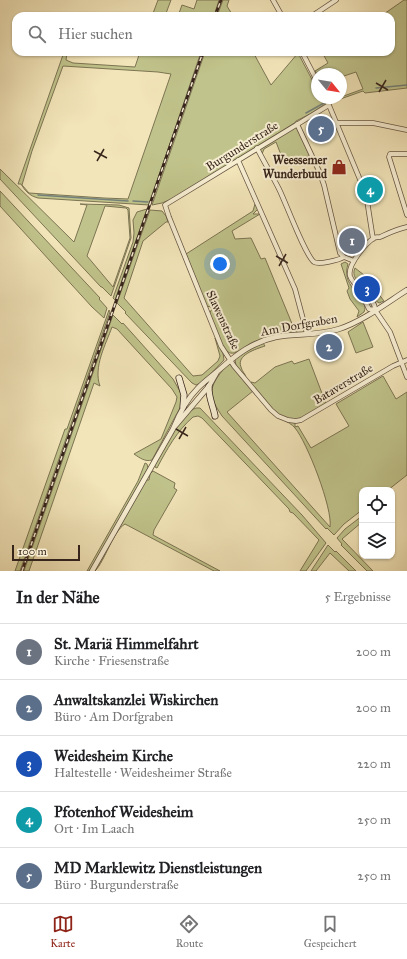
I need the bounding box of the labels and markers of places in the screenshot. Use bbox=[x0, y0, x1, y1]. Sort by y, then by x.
pin: 5 bbox=[308, 114, 334, 144]
place label: Weessemer Wunderbuud bbox=[263, 153, 328, 181]
shop icon: Weessemer Wunderbuud bbox=[330, 158, 348, 176]
pin: 4 bbox=[357, 175, 383, 205]
pin: 1 bbox=[339, 226, 365, 256]
pin: 3 bbox=[354, 274, 380, 304]
pin: 2 bbox=[316, 332, 342, 362]

